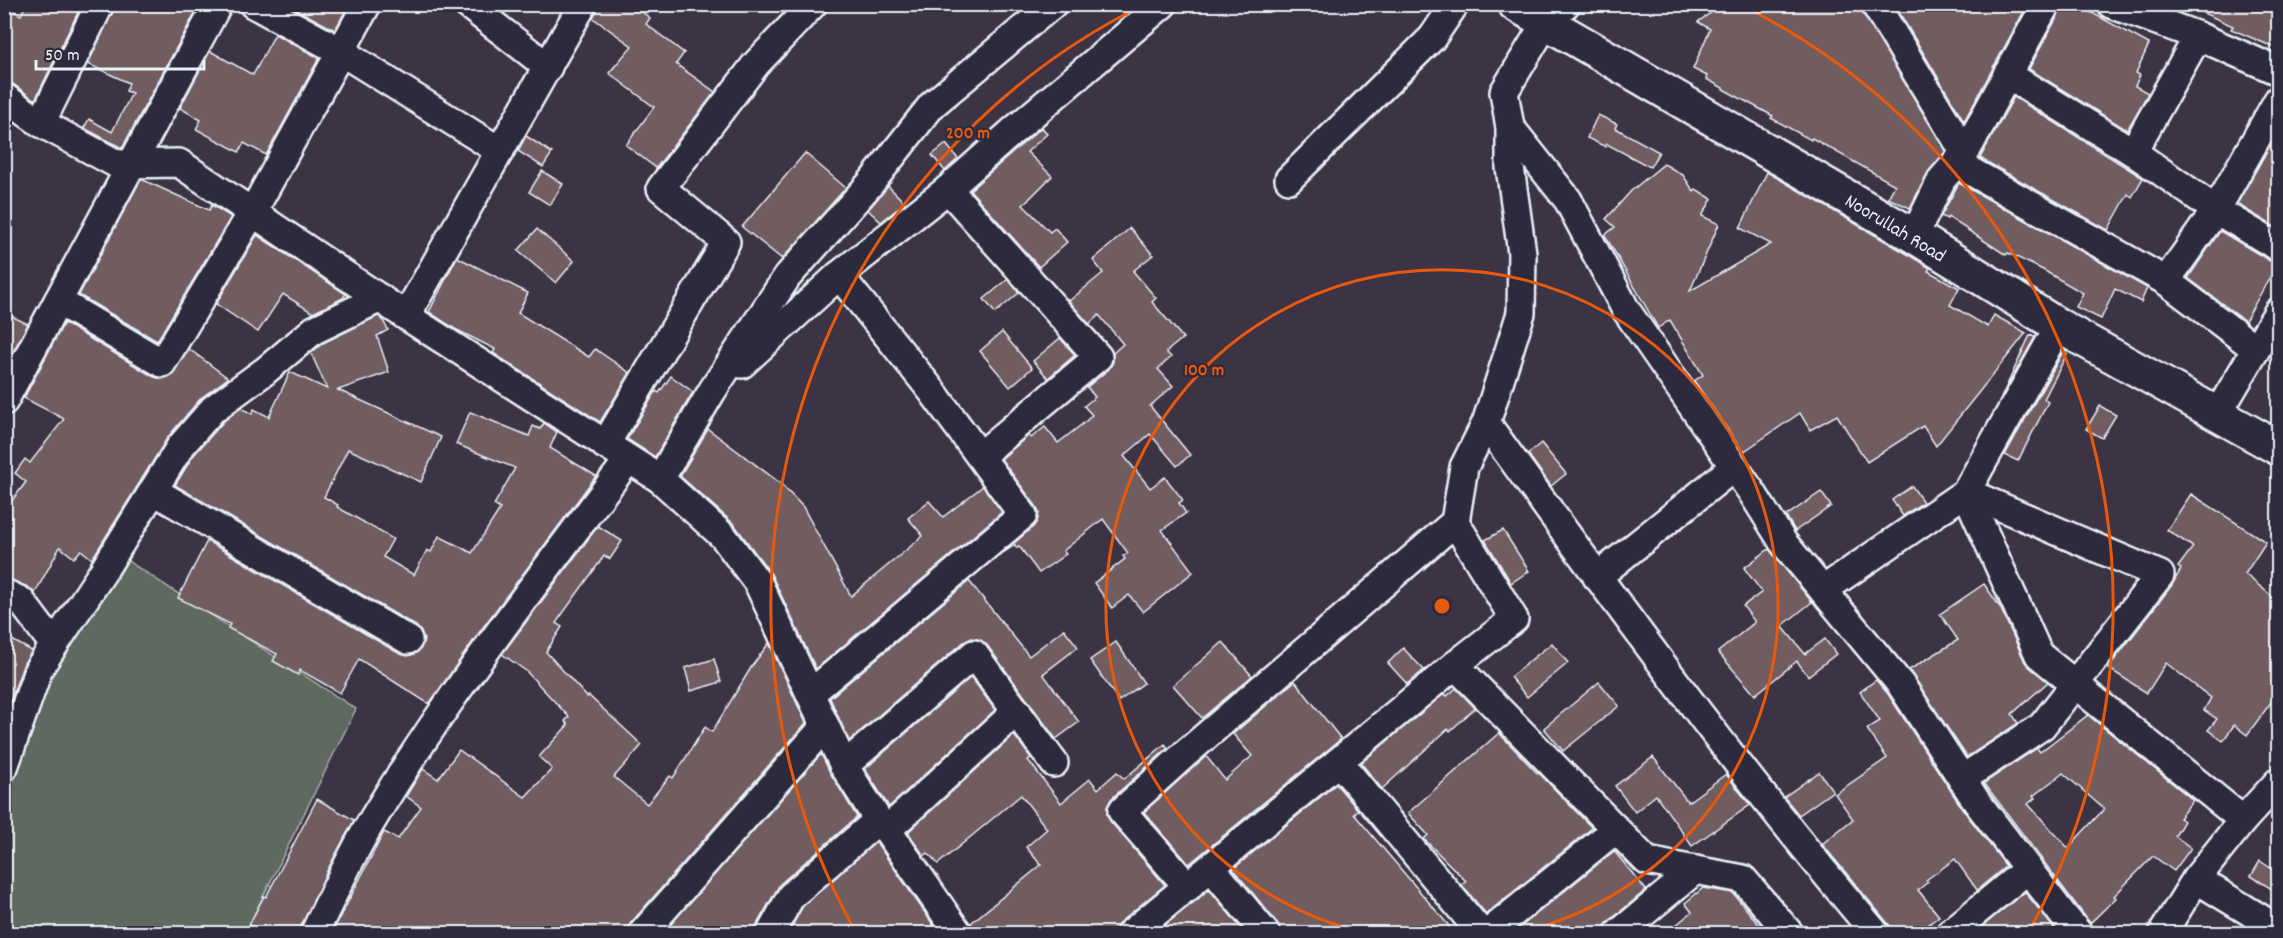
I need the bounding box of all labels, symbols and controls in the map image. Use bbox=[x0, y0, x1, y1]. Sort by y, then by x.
scale bar bbox=[36, 33, 204, 71]
text: 50 m bbox=[45, 44, 80, 69]
text: 200 m bbox=[946, 122, 990, 147]
street label: Noorullah Road bbox=[1838, 188, 1950, 271]
text: 100 m bbox=[1184, 359, 1224, 384]
centre of rings bbox=[1432, 596, 1452, 616]

